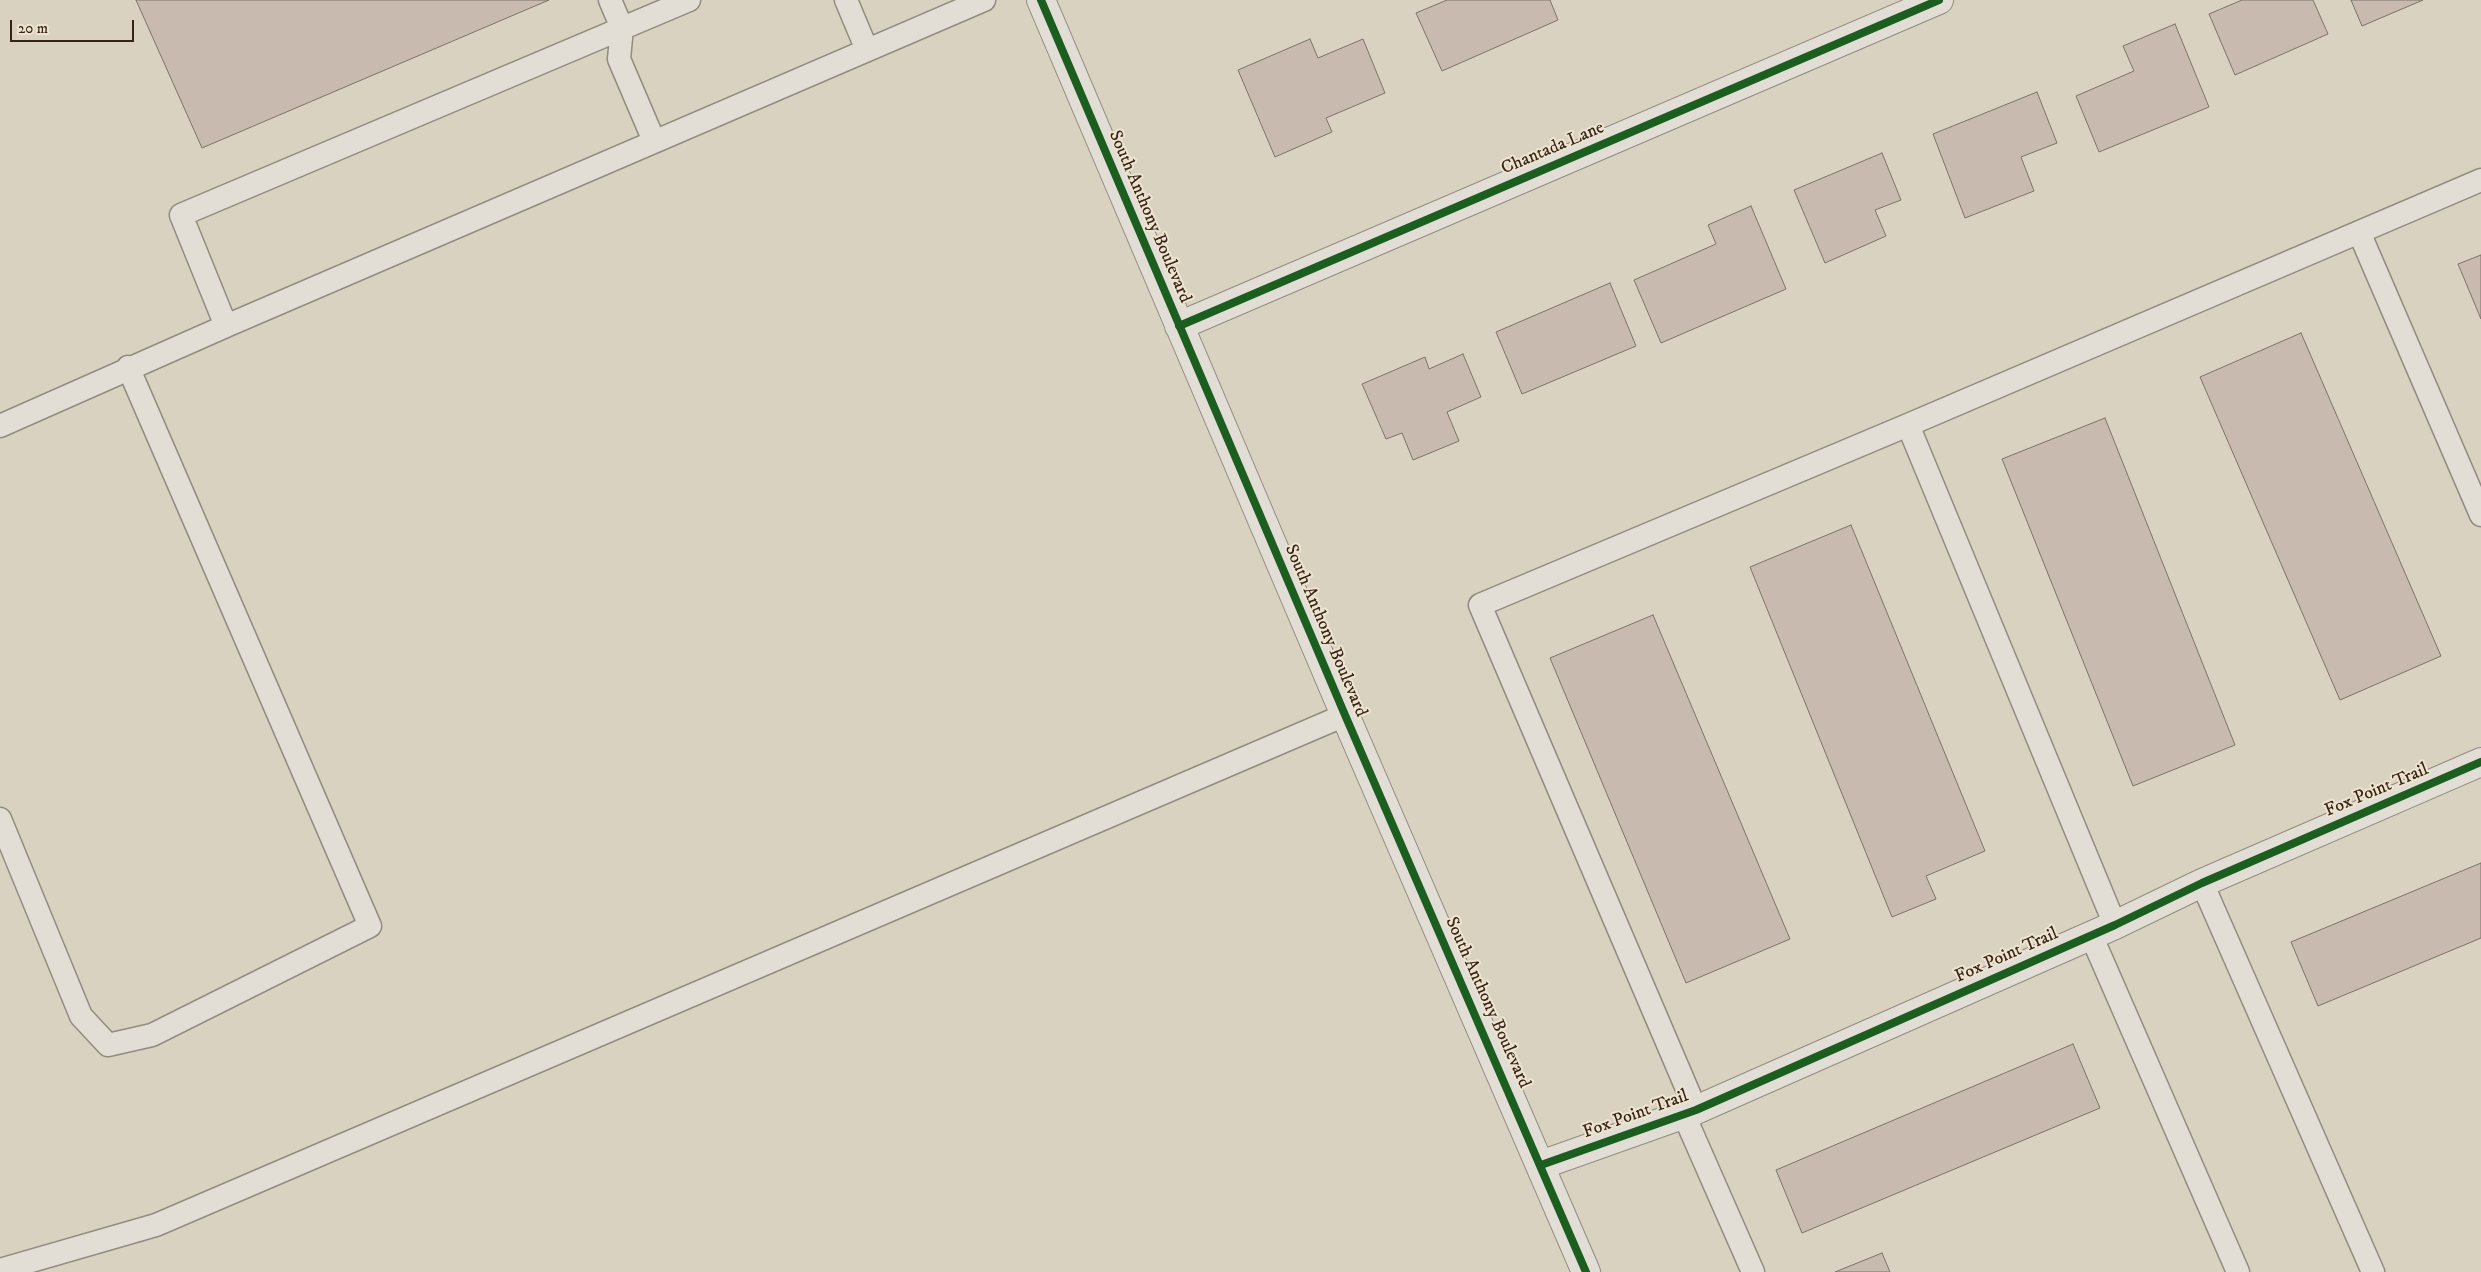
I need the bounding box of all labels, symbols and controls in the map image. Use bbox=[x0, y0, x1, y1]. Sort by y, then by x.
scale bar bbox=[12, 10, 136, 42]
text: 20 m bbox=[18, 19, 48, 38]
street label: Chantada Lane bbox=[1498, 118, 1608, 180]
street label: South Anthony Boulevard bbox=[1103, 128, 1195, 306]
street label: South Anthony Boulevard bbox=[1279, 542, 1371, 720]
street label: Fox Point Trail bbox=[2322, 759, 2432, 823]
street label: South Anthony Boulevard bbox=[1439, 914, 1535, 1092]
street label: Fox Point Trail bbox=[1952, 924, 2062, 988]
street label: Fox Point Trail bbox=[1580, 1086, 1692, 1144]

